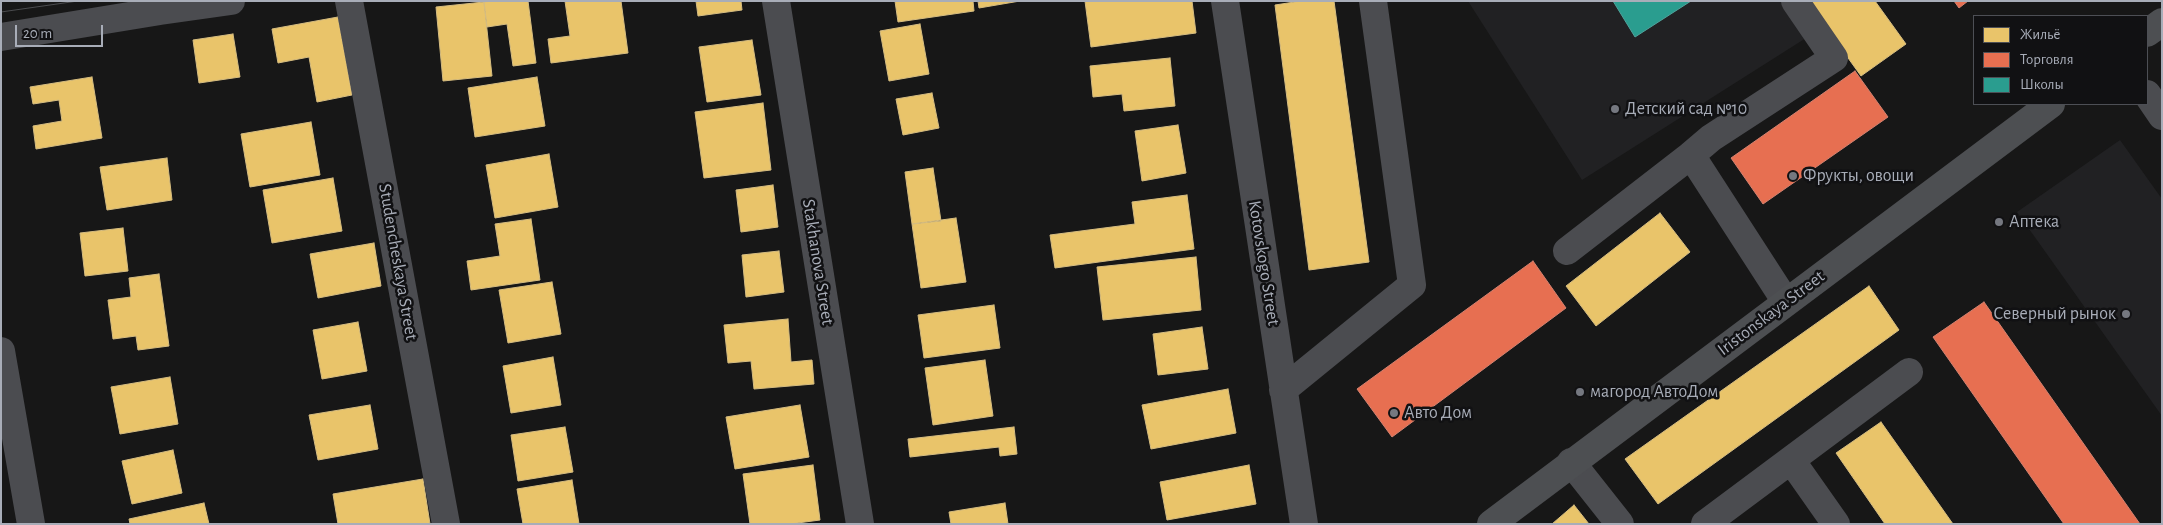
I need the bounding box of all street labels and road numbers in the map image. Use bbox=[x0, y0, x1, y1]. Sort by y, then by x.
street label: Studencheskaya Street bbox=[374, 182, 422, 342]
street label: Stakhanova Street bbox=[797, 198, 839, 326]
street label: Kotovskogo Street bbox=[1243, 199, 1285, 327]
street label: Iristonskaya Street bbox=[1713, 266, 1829, 360]

